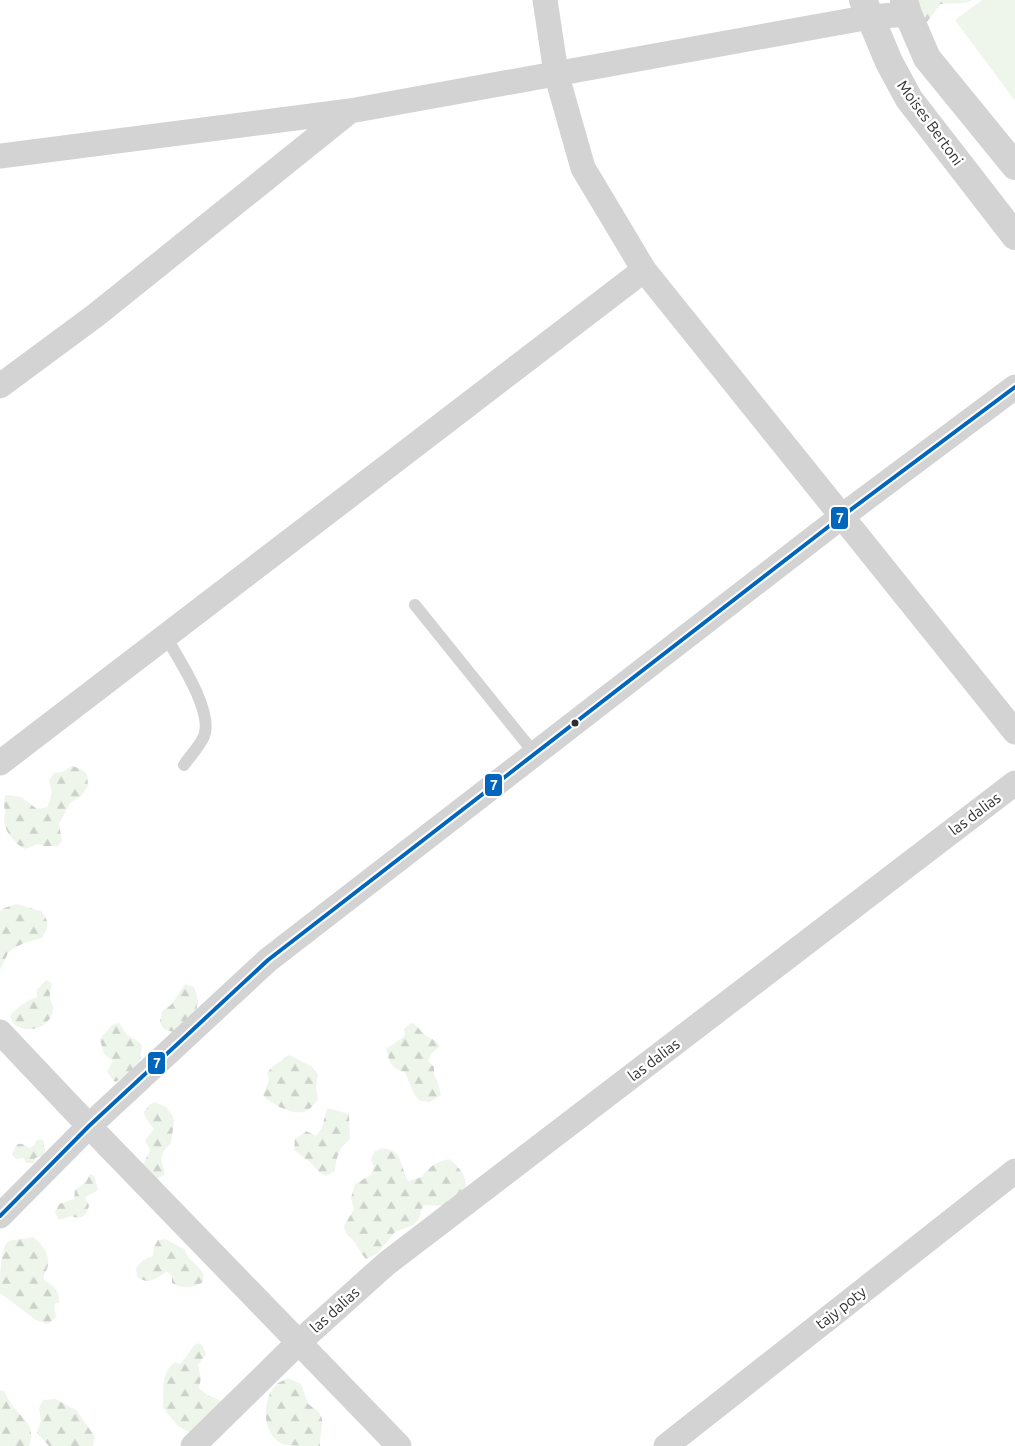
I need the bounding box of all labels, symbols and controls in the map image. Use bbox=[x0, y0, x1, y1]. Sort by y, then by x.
street label: Moises Bertoni bbox=[894, 77, 967, 168]
line badge: 7 bbox=[830, 506, 849, 530]
text: 7 bbox=[836, 510, 844, 526]
unlabelled marker bbox=[570, 718, 580, 728]
line badge: 7 bbox=[484, 773, 503, 797]
text: 7 bbox=[490, 777, 498, 793]
street label: las dalias bbox=[946, 789, 1004, 838]
street label: las dalias bbox=[625, 1035, 683, 1084]
line badge: 7 bbox=[147, 1051, 166, 1075]
text: 7 bbox=[153, 1055, 161, 1071]
street label: las dalias bbox=[307, 1283, 363, 1336]
street label: tajy poty bbox=[812, 1283, 869, 1332]

